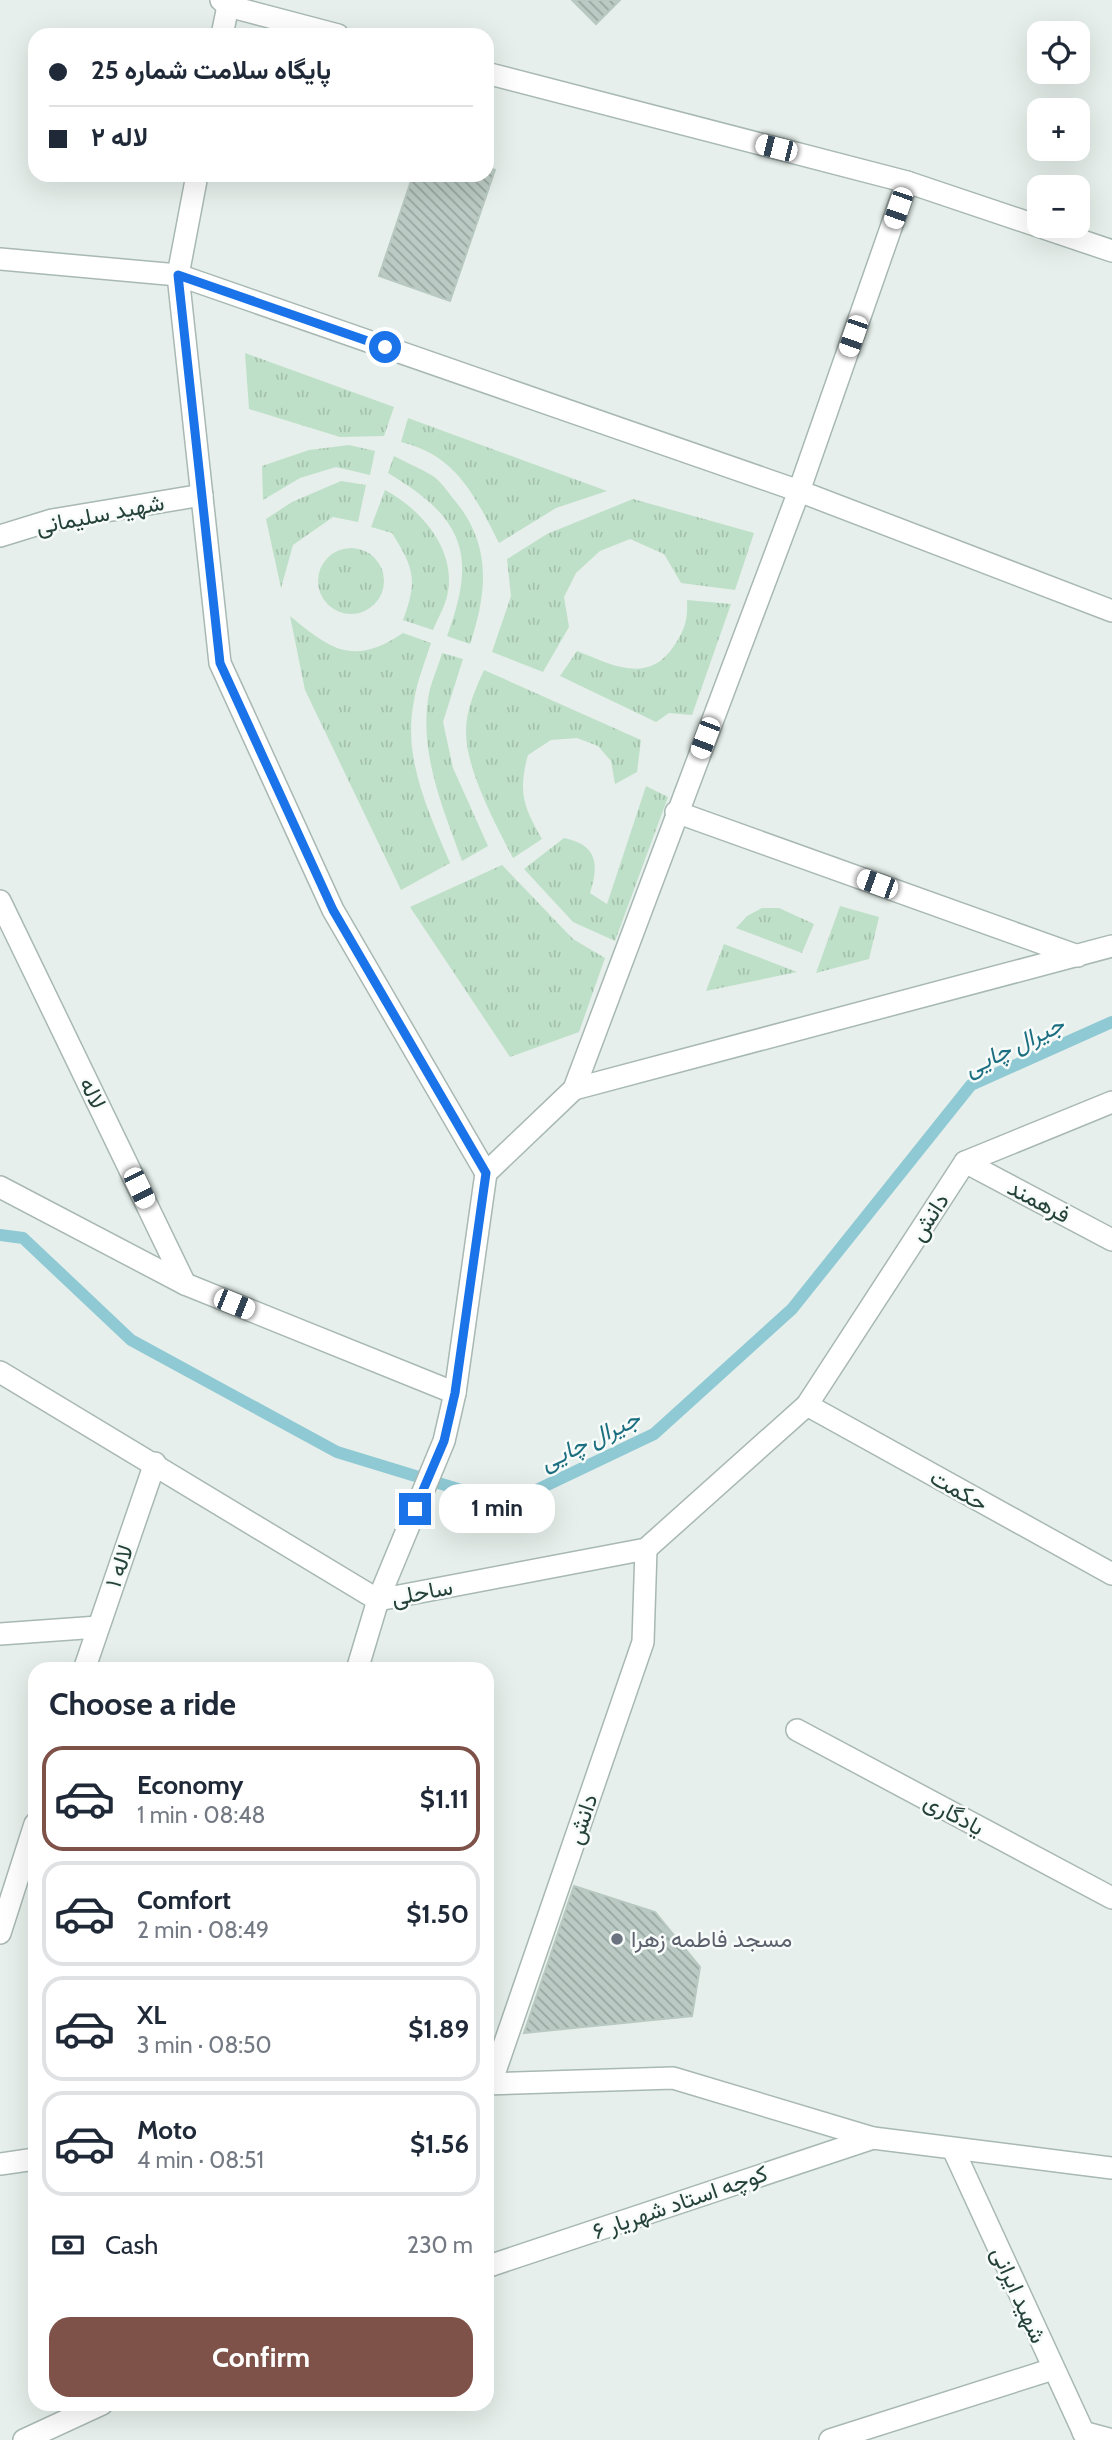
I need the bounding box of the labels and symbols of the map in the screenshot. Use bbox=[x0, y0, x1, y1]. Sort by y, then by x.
car bbox=[754, 133, 799, 163]
car bbox=[882, 185, 915, 231]
car bbox=[837, 313, 870, 359]
route start bbox=[369, 331, 401, 363]
street label: شهید سلیمانی bbox=[34, 488, 167, 541]
car bbox=[688, 715, 723, 761]
car bbox=[854, 867, 901, 901]
water label: جیرال چایی bbox=[959, 1009, 1070, 1084]
street label: لاله bbox=[73, 1073, 113, 1113]
car bbox=[121, 1165, 158, 1211]
street label: فرهمند bbox=[1002, 1173, 1075, 1230]
street label: دانش bbox=[903, 1188, 955, 1246]
car bbox=[211, 1286, 258, 1322]
water label: جیرال چایی bbox=[535, 1403, 646, 1478]
street label: حکمت bbox=[925, 1463, 993, 1517]
callout: 1 min bbox=[440, 1484, 555, 1534]
route end bbox=[399, 1493, 431, 1525]
street label: لاله ۱ bbox=[99, 1541, 139, 1591]
street label: ساحلی bbox=[389, 1572, 455, 1612]
street label: یادگاری bbox=[919, 1787, 989, 1842]
street label: دانش bbox=[560, 1790, 604, 1848]
place label: مسجد فاطمه زهرا bbox=[631, 1925, 792, 1954]
marker: مسجد فاطمه زهرا bbox=[609, 1931, 625, 1947]
street label: کوچه استاد شهریار ۶ bbox=[589, 2159, 772, 2247]
street label: شهید ایرانی bbox=[984, 2242, 1053, 2348]

